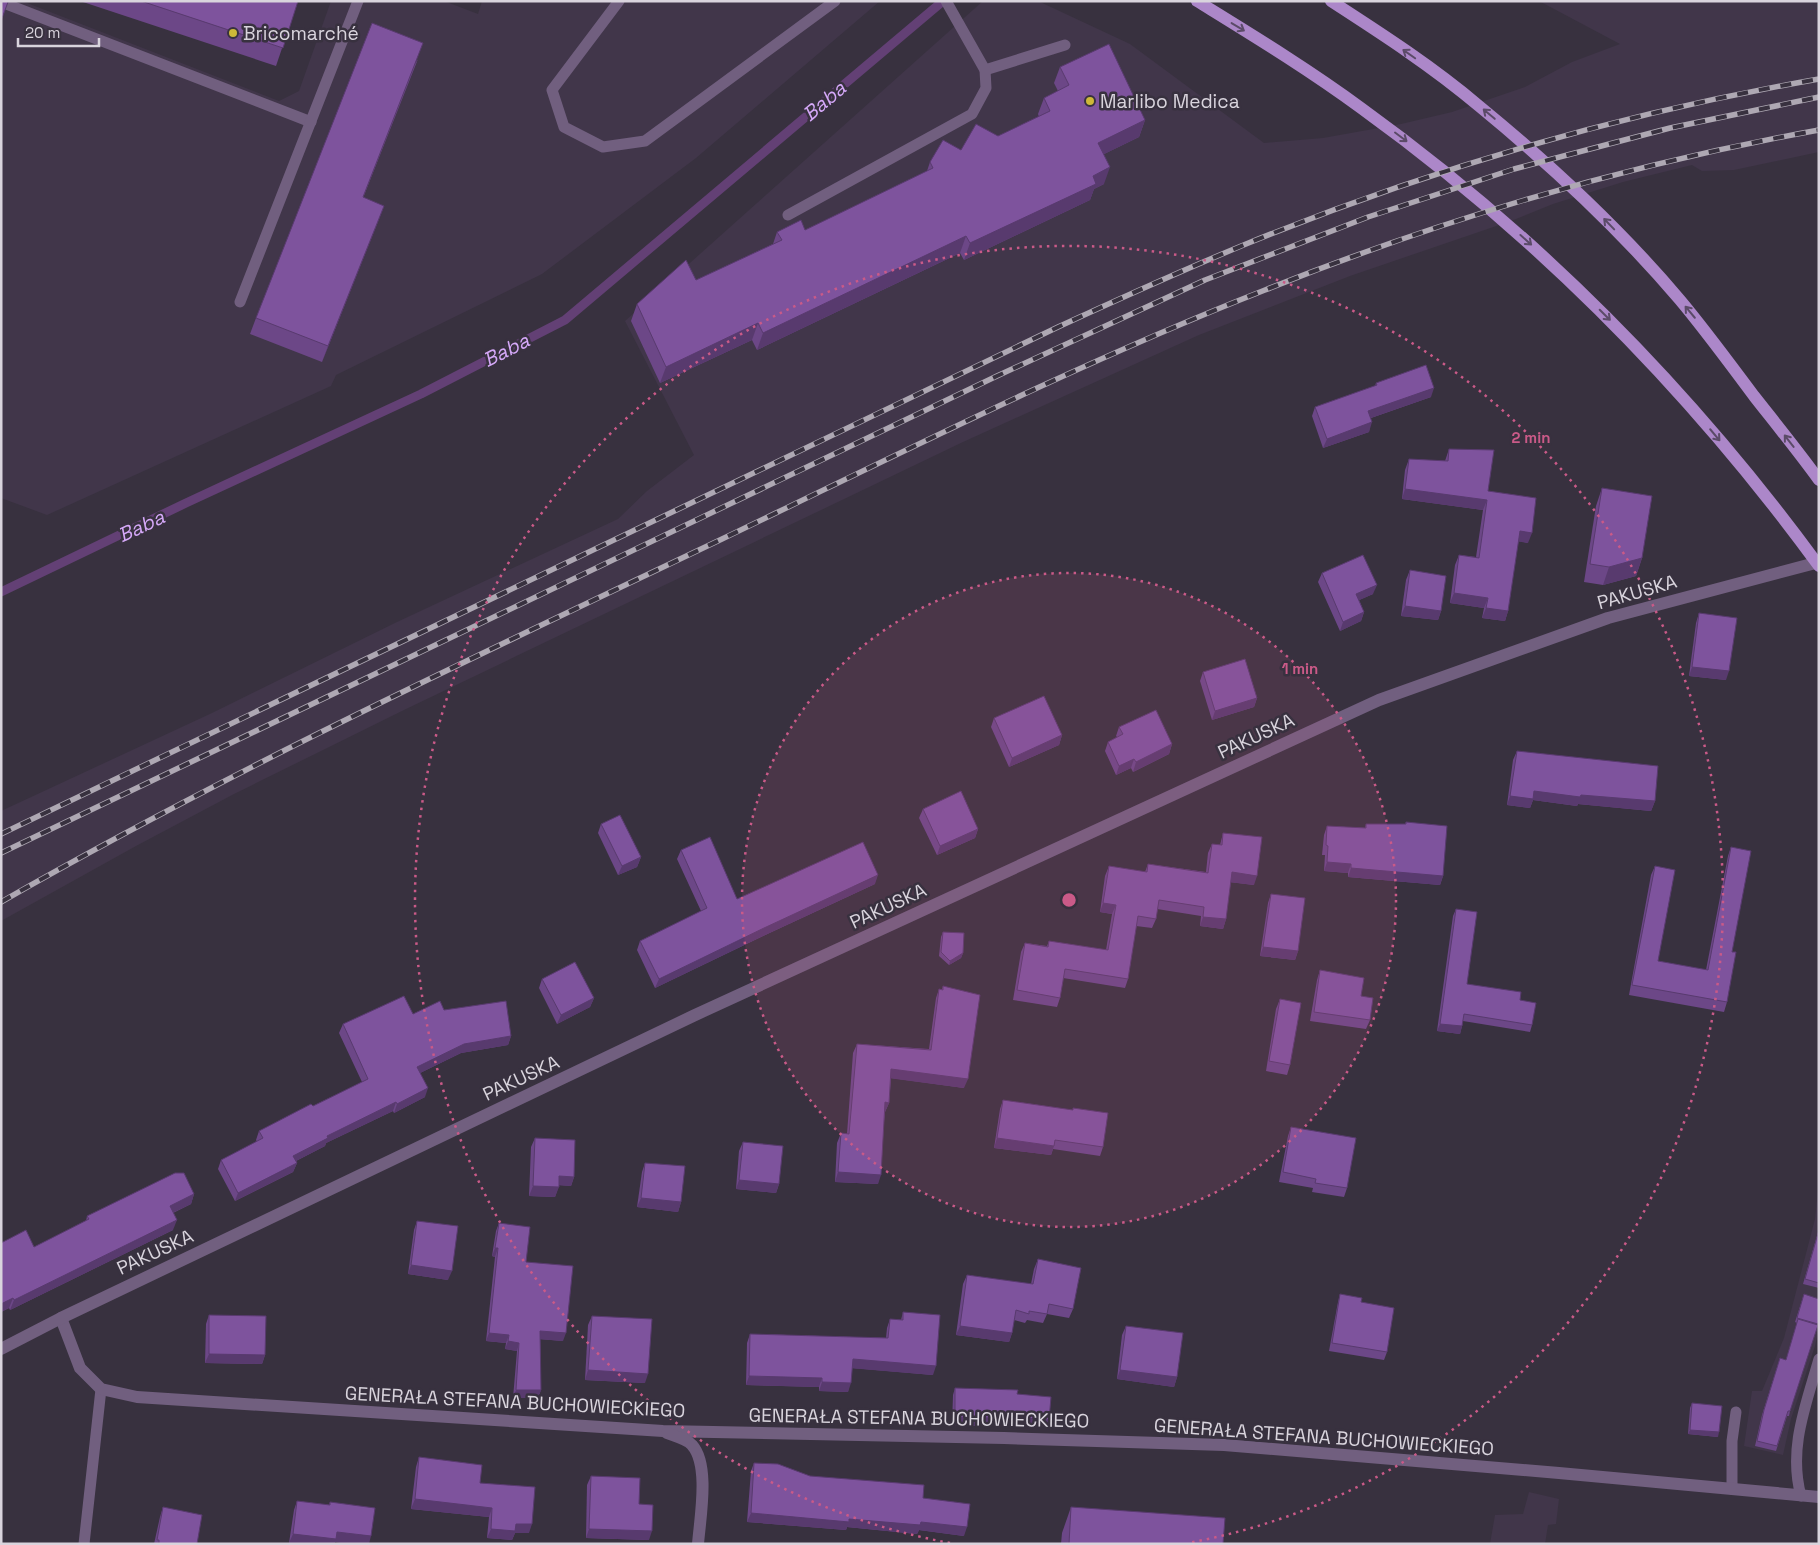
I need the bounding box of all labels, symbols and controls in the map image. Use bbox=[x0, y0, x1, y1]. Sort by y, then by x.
scale bar bbox=[18, 15, 99, 47]
place label: Bricomarché bbox=[243, 21, 359, 46]
one-way arrow bbox=[1231, 22, 1245, 32]
text: 20 m bbox=[25, 23, 60, 42]
marker: Bricomarché bbox=[227, 27, 239, 39]
one-way arrow bbox=[1402, 49, 1416, 59]
water label: Baba bbox=[797, 75, 852, 127]
place label: Marlibo Medica bbox=[1100, 89, 1240, 114]
marker: Marlibo Medica bbox=[1084, 95, 1096, 107]
one-way arrow bbox=[1483, 109, 1496, 120]
one-way arrow bbox=[1394, 132, 1408, 142]
one-way arrow bbox=[1603, 218, 1615, 230]
one-way arrow bbox=[1520, 235, 1533, 246]
one-way arrow bbox=[1685, 306, 1696, 319]
one-way arrow bbox=[1599, 309, 1611, 322]
water label: Baba bbox=[478, 327, 534, 373]
text: 2 min bbox=[1512, 428, 1550, 447]
one-way arrow bbox=[1709, 429, 1721, 442]
one-way arrow bbox=[1784, 435, 1795, 448]
water label: Baba bbox=[113, 504, 169, 548]
street label: PAKUSKA bbox=[1594, 569, 1680, 615]
text: 1 min bbox=[1282, 659, 1318, 678]
street label: PAKUSKA bbox=[1214, 707, 1298, 765]
street label: PAKUSKA bbox=[846, 877, 930, 935]
centre of rings bbox=[1060, 891, 1078, 909]
street label: PAKUSKA bbox=[479, 1049, 563, 1107]
street label: PAKUSKA bbox=[113, 1223, 197, 1281]
street label: GENERAŁA STEFANA BUCHOWIECKIEGO bbox=[344, 1381, 686, 1423]
street label: GENERAŁA STEFANA BUCHOWIECKIEGO bbox=[748, 1403, 1090, 1433]
street label: GENERAŁA STEFANA BUCHOWIECKIEGO bbox=[1153, 1413, 1495, 1461]

